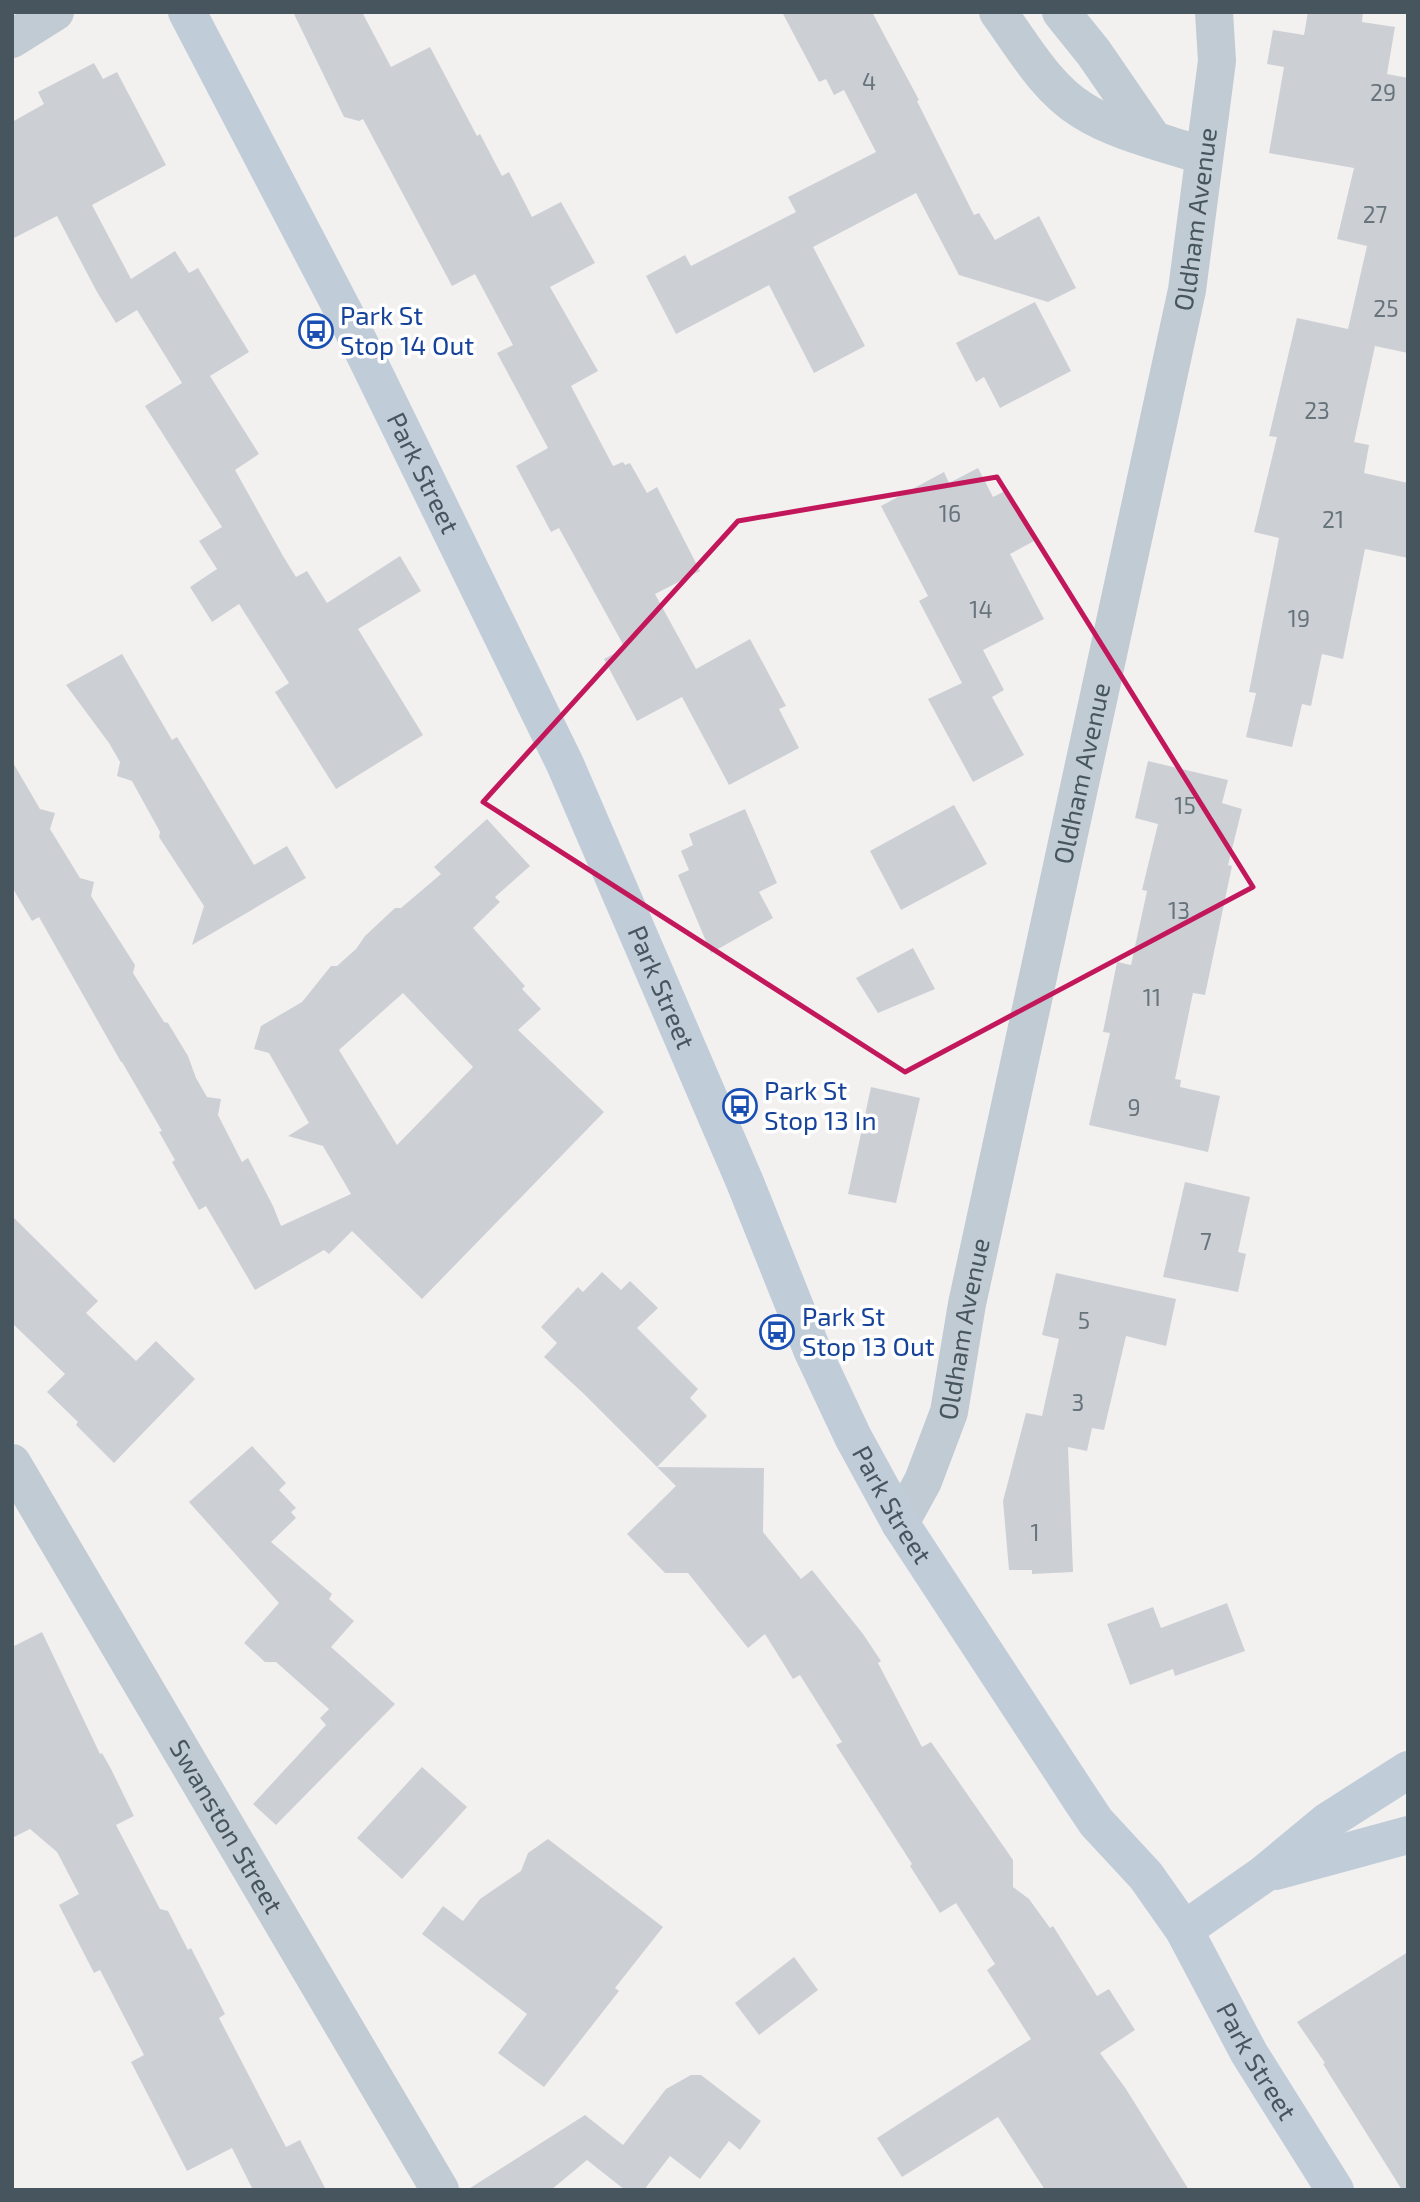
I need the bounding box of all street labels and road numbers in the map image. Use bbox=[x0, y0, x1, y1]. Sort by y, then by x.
street label: Oldham Avenue bbox=[1166, 126, 1222, 313]
street label: Park Street bbox=[382, 407, 467, 538]
street label: Oldham Avenue bbox=[1046, 680, 1115, 867]
street label: Park Street bbox=[622, 921, 703, 1053]
street label: Oldham Avenue bbox=[931, 1235, 995, 1422]
street label: Park Street bbox=[847, 1440, 939, 1569]
street label: Swanston Street bbox=[164, 1733, 291, 1918]
street label: Park Street bbox=[1211, 1997, 1304, 2125]

